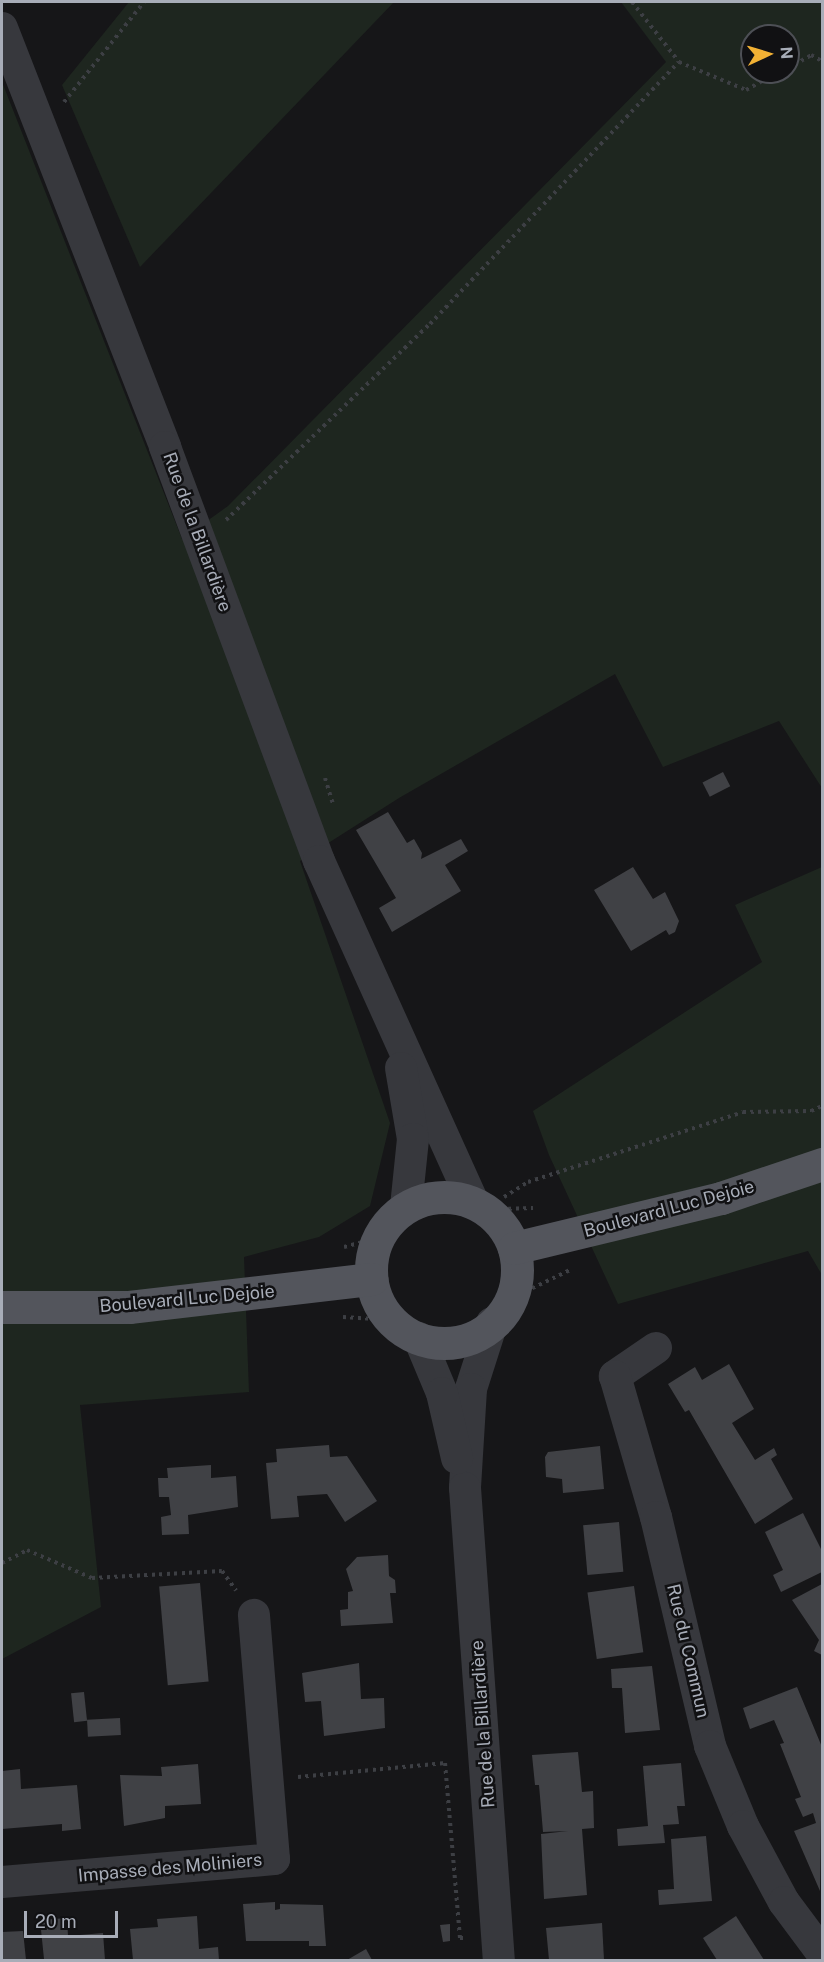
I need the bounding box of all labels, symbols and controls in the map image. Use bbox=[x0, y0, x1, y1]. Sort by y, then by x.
north arrow bbox=[740, 24, 800, 84]
text: N bbox=[777, 46, 796, 60]
street label: Rue de la Billardière bbox=[158, 449, 236, 615]
street label: Boulevard Luc Dejoie bbox=[581, 1176, 757, 1242]
street label: Boulevard Luc Dejoie bbox=[98, 1281, 276, 1317]
street label: Rue du Commun bbox=[662, 1582, 714, 1720]
street label: Rue de la Billardière bbox=[466, 1639, 500, 1809]
street label: Impasse des Moliniers bbox=[77, 1849, 263, 1887]
scale bar bbox=[27, 1899, 122, 1937]
text: 20 m bbox=[35, 1911, 77, 1932]

